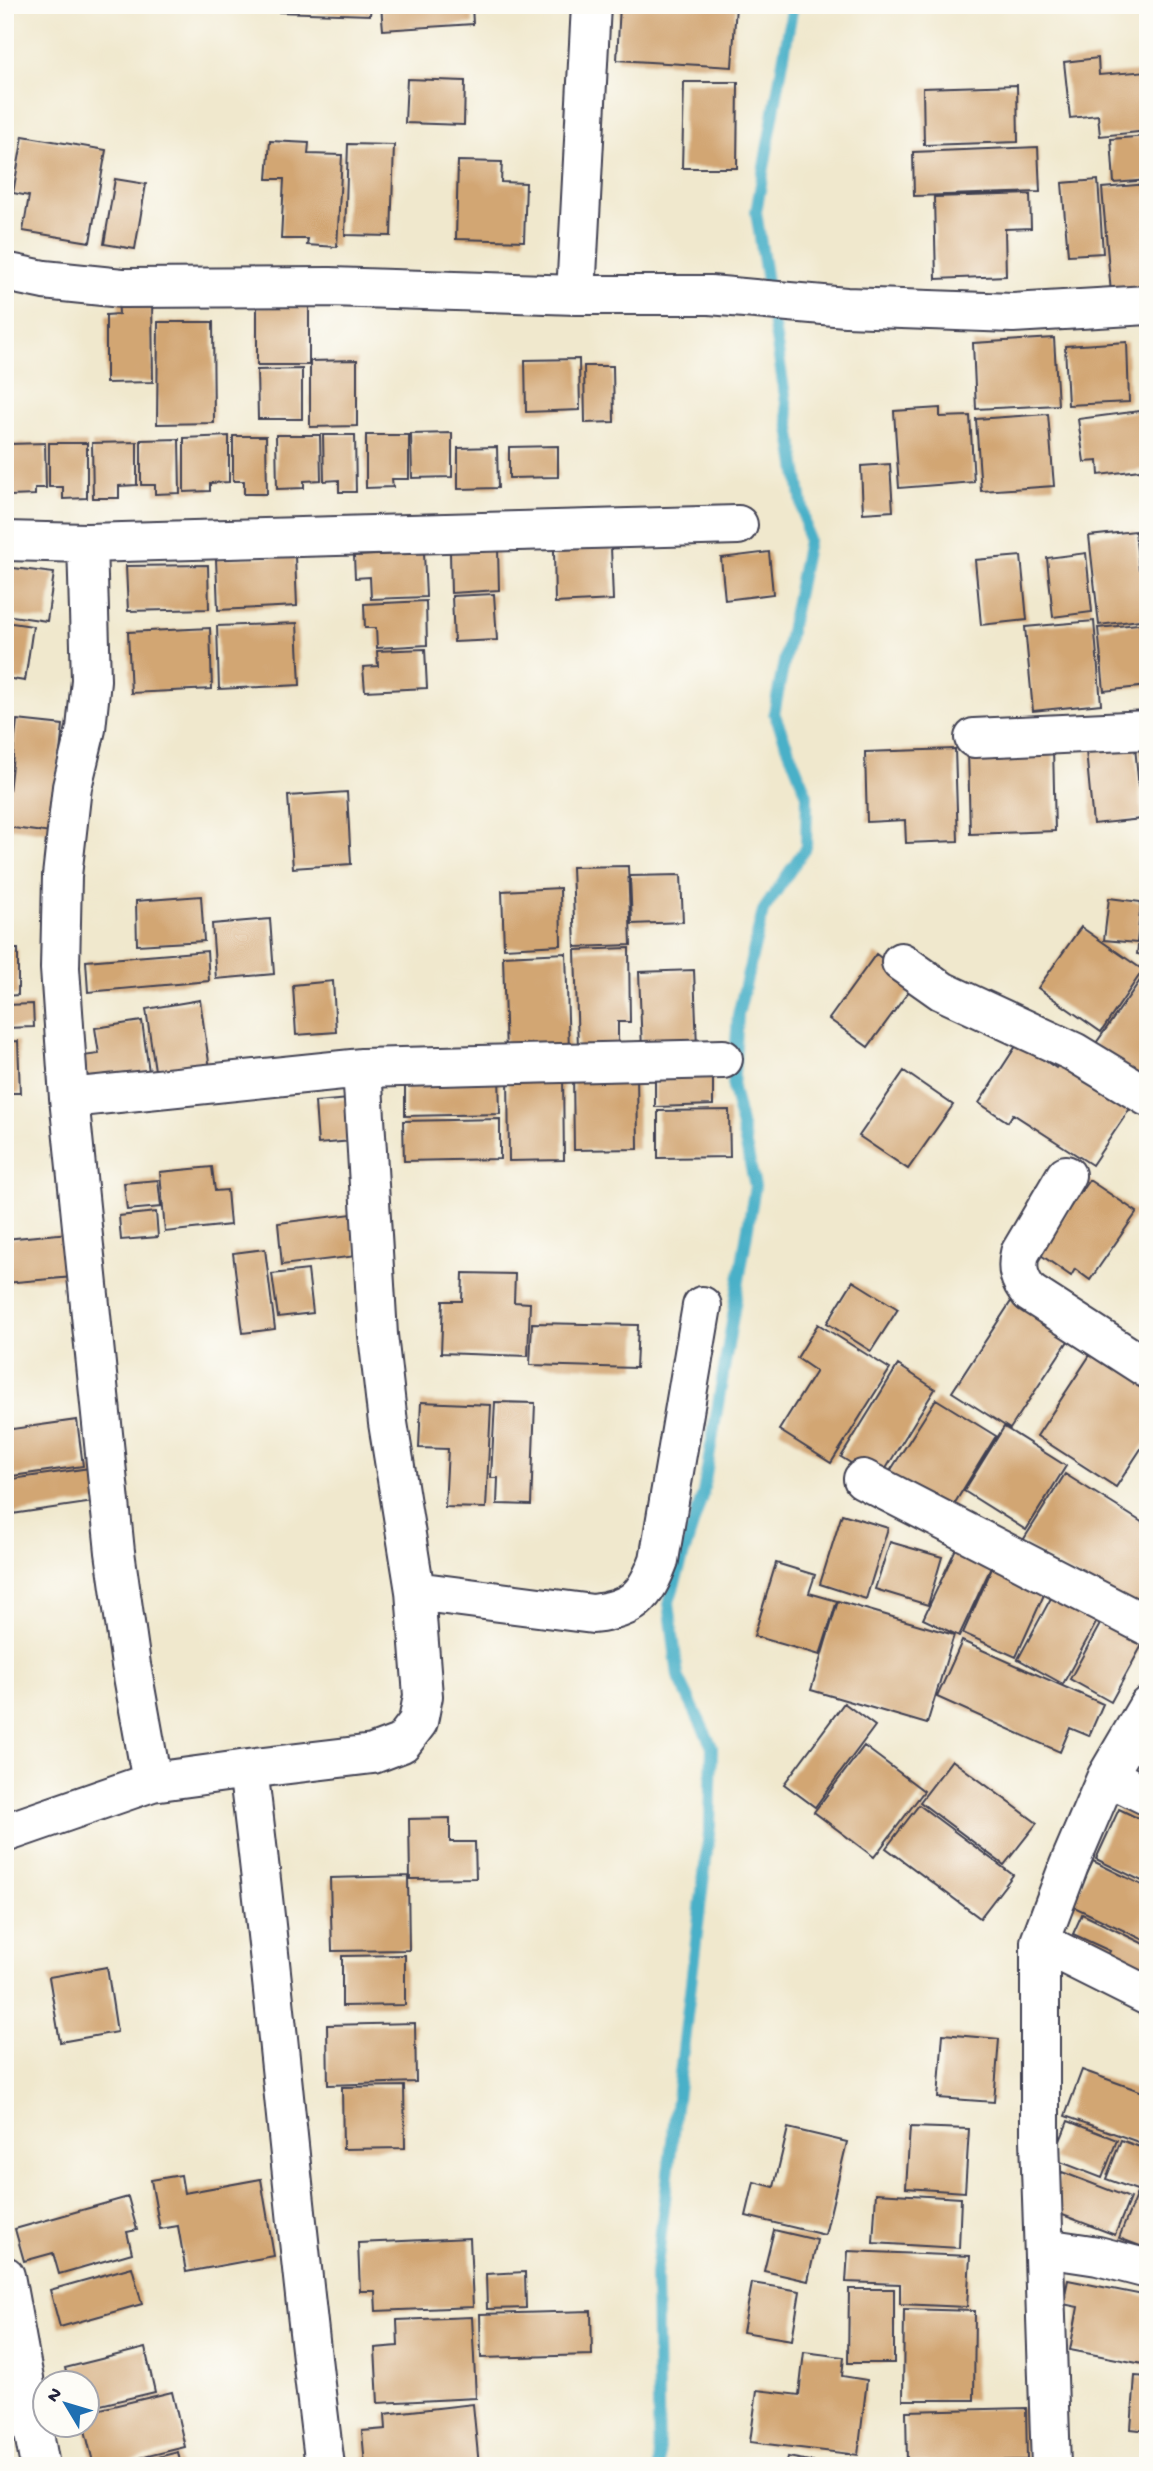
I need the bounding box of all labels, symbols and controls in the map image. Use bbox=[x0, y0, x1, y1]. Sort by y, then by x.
north arrow bbox=[32, 2370, 102, 2440]
text: N bbox=[42, 2384, 68, 2408]

